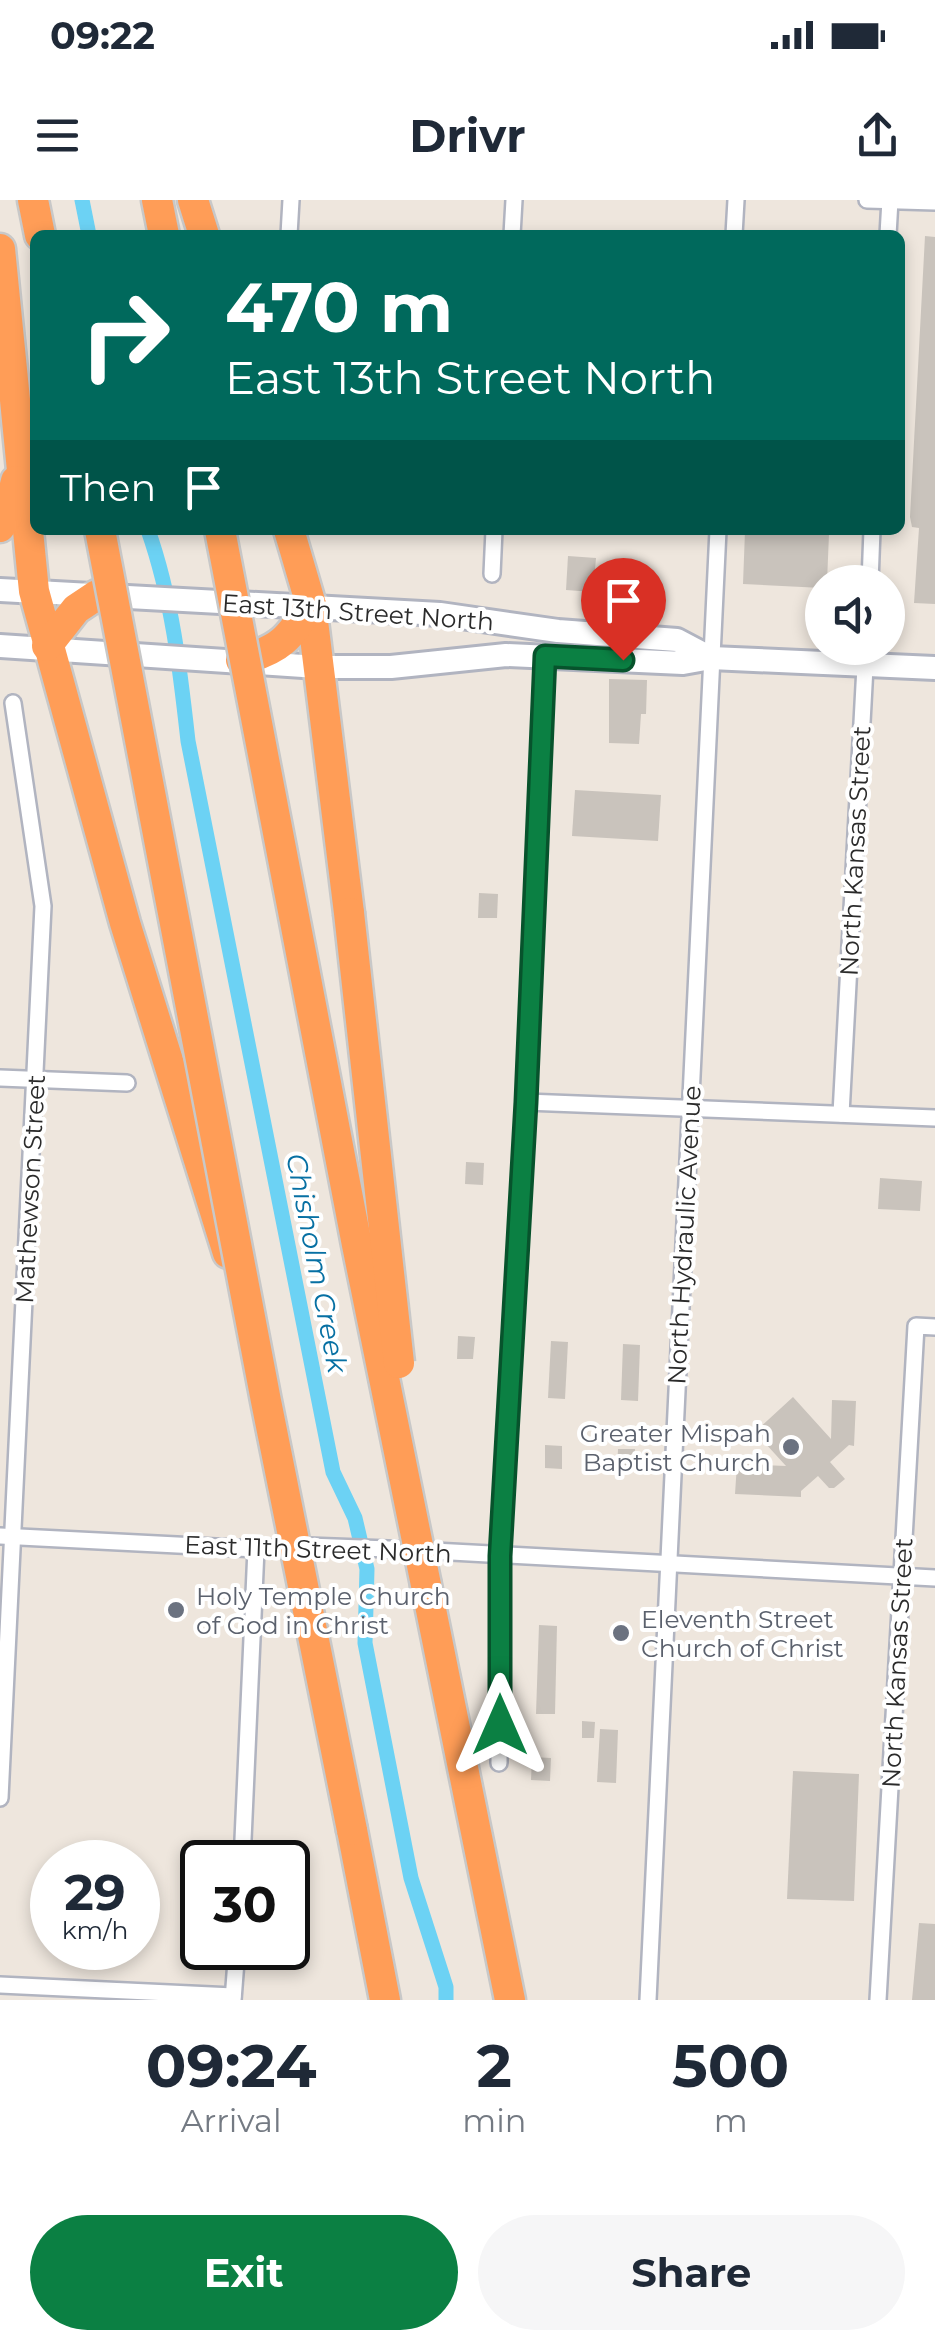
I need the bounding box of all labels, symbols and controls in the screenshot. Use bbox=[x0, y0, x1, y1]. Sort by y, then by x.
text: 09:22 bbox=[50, 12, 155, 59]
icon: menu bbox=[30, 108, 85, 163]
text: Drivr bbox=[409, 108, 526, 163]
icon: share bbox=[850, 108, 905, 163]
text: 470 m bbox=[225, 264, 453, 350]
icon: right bbox=[60, 270, 190, 400]
text: East 13th Street North bbox=[225, 350, 715, 405]
icon: arrive bbox=[176, 460, 231, 515]
text: Then bbox=[60, 464, 156, 511]
pin bbox=[581, 558, 666, 661]
map controls bbox=[805, 565, 905, 665]
button: sound bbox=[805, 565, 905, 665]
icon: arrive bbox=[596, 573, 651, 628]
street label: East 13th Street North bbox=[221, 588, 495, 636]
street label: North Kansas Street bbox=[833, 725, 877, 977]
street label: Mathewson Street bbox=[9, 1074, 51, 1304]
street label: North Hydraulic Avenue bbox=[661, 1085, 707, 1385]
water label: Chisholm Creek bbox=[279, 1150, 355, 1377]
place label: Greater Mispah Baptist Church bbox=[580, 1418, 771, 1477]
marker: Greater Mispah Baptist Church bbox=[780, 1436, 802, 1458]
street label: East 11th Street North bbox=[184, 1529, 452, 1569]
street label: North Kansas Street bbox=[875, 1537, 919, 1789]
place label: Holy Temple Church of God in Christ bbox=[196, 1581, 451, 1640]
marker: Holy Temple Church of God in Christ bbox=[165, 1599, 187, 1621]
place label: Eleventh Street Church of Christ bbox=[641, 1604, 844, 1663]
marker: Eleventh Street Church of Christ bbox=[610, 1622, 632, 1644]
position arrow bbox=[448, 1673, 552, 1777]
speed limit sign: 30 bbox=[180, 1840, 310, 1970]
text: 29 bbox=[64, 1862, 126, 1923]
text: km/h bbox=[62, 1915, 128, 1945]
text: 09:24 bbox=[146, 2029, 317, 2102]
text: 2 bbox=[477, 2029, 512, 2102]
text: 500 bbox=[672, 2029, 789, 2102]
text: Arrival bbox=[181, 2101, 282, 2140]
text: min bbox=[462, 2101, 526, 2140]
text: m bbox=[714, 2101, 748, 2140]
button: Exit bbox=[30, 2215, 458, 2330]
button: Share bbox=[478, 2215, 905, 2330]

